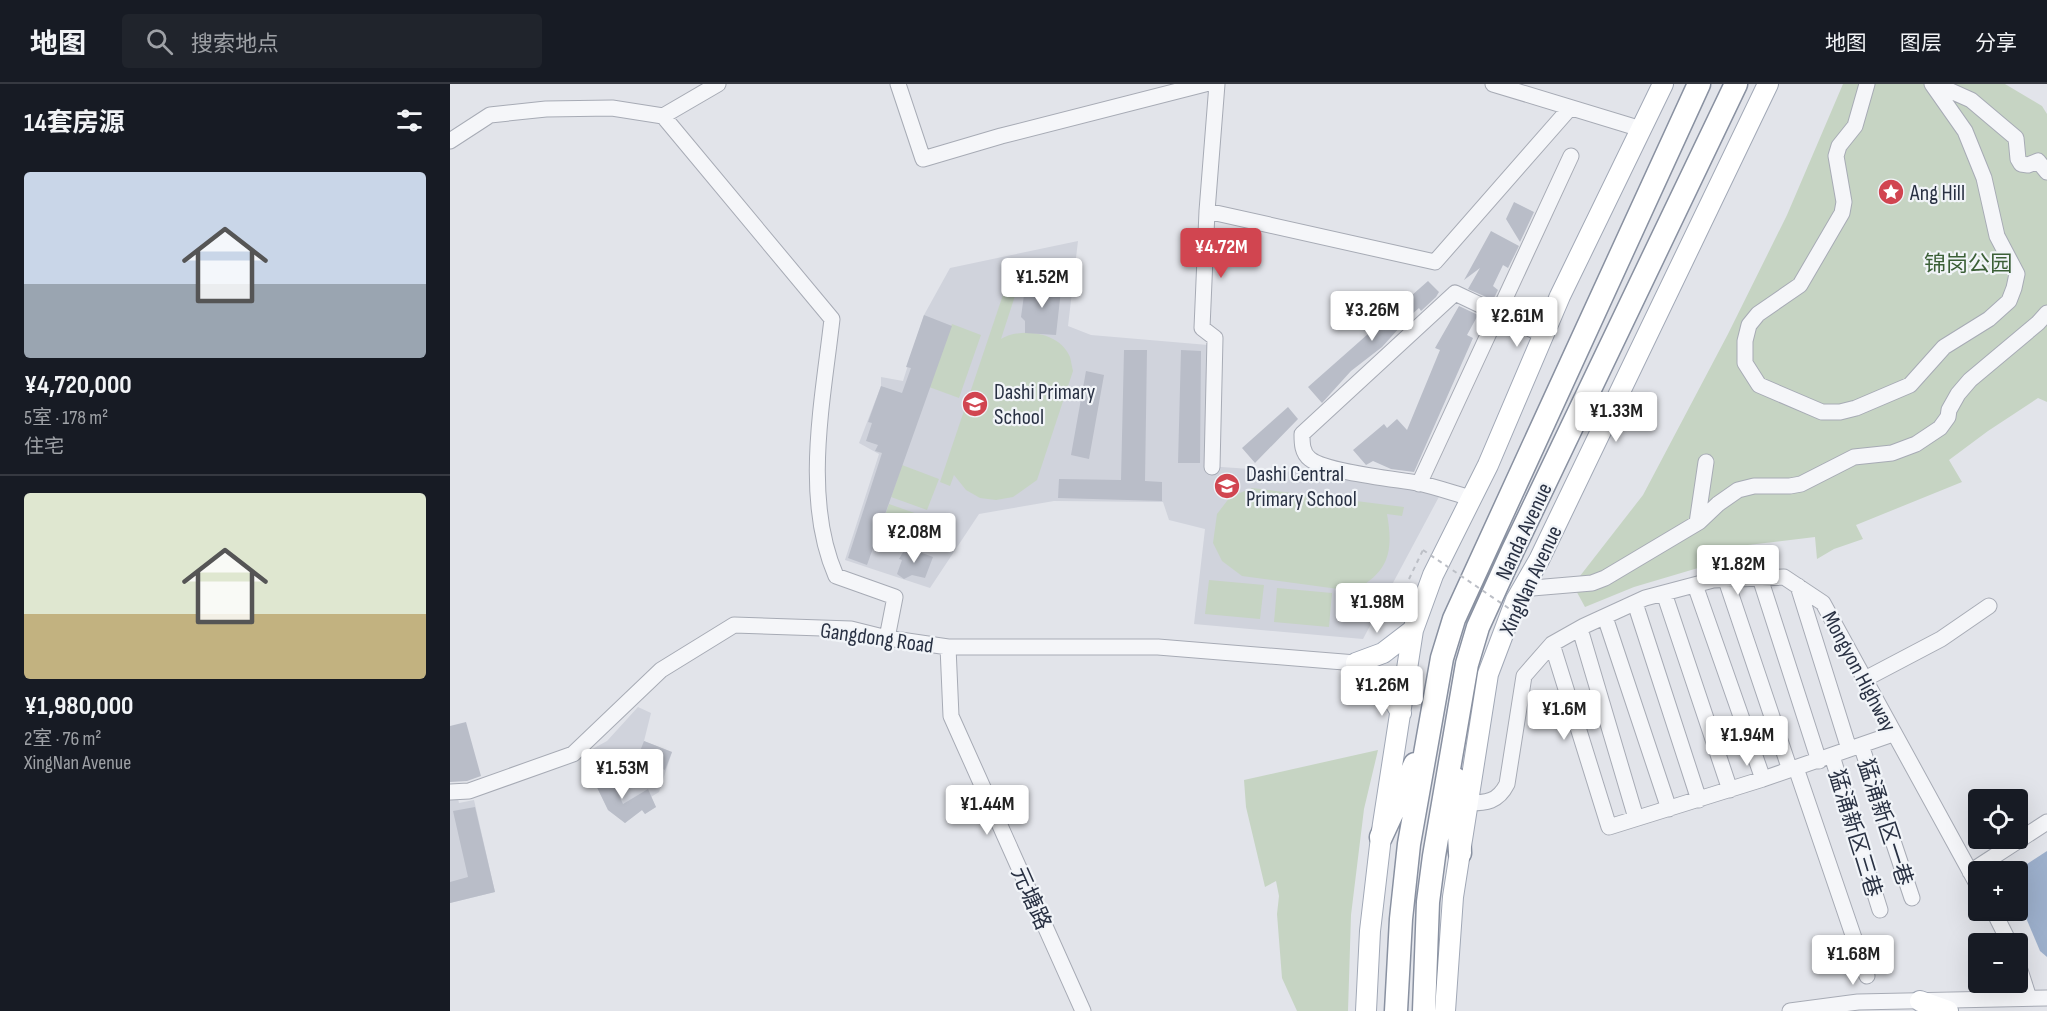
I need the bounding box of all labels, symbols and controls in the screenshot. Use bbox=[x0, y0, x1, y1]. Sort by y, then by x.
search box bbox=[122, 14, 542, 68]
icon: search bbox=[143, 25, 176, 58]
text: 地图 bbox=[30, 28, 86, 61]
text: 搜索地点 bbox=[191, 31, 279, 58]
text: 地图 bbox=[1825, 31, 1867, 56]
text: 图层 bbox=[1900, 31, 1942, 56]
text: 分享 bbox=[1975, 31, 2017, 56]
icon: filters bbox=[393, 104, 426, 137]
text: 14套房源 bbox=[24, 108, 125, 139]
place icon: Ang Hill bbox=[1876, 177, 1906, 207]
place label: Ang Hill bbox=[1909, 180, 1965, 207]
icon: home bbox=[171, 211, 279, 319]
pin: ¥4.72M bbox=[1172, 228, 1270, 279]
text: ¥4.72M bbox=[1194, 235, 1248, 259]
park label: 锦岗公园 bbox=[1924, 251, 2012, 278]
pin: ¥1.52M bbox=[993, 258, 1091, 309]
text: ¥1.52M bbox=[1015, 265, 1069, 289]
pin: ¥3.26M bbox=[1323, 291, 1421, 342]
pin: ¥2.61M bbox=[1468, 297, 1566, 348]
text: ¥3.26M bbox=[1345, 298, 1400, 322]
text: ¥2.61M bbox=[1490, 304, 1544, 328]
text: ¥4,720,000 bbox=[24, 370, 132, 401]
place label: Dashi Primary School bbox=[994, 379, 1096, 431]
school or university icon: Dashi Primary School bbox=[960, 389, 990, 419]
pin: ¥1.33M bbox=[1567, 392, 1665, 443]
text: ¥1.33M bbox=[1589, 399, 1643, 423]
text: 5室 · 178 m² bbox=[24, 406, 108, 430]
text: 住宅 bbox=[24, 435, 64, 459]
place label: Dashi Central Primary School bbox=[1246, 461, 1357, 513]
school or university icon: Dashi Central Primary School bbox=[1212, 471, 1242, 501]
street label: Nanda Avenue bbox=[1490, 479, 1559, 584]
pin: ¥2.08M bbox=[865, 513, 963, 564]
text: ¥2.08M bbox=[887, 520, 941, 544]
street label: XingNan Avenue bbox=[1494, 521, 1569, 641]
icon: home bbox=[171, 532, 279, 640]
pin: ¥1.82M bbox=[1689, 545, 1787, 596]
text: ¥1.82M bbox=[1711, 552, 1765, 576]
pin: ¥1.98M bbox=[1328, 583, 1426, 634]
text: ¥1.98M bbox=[1350, 590, 1404, 614]
street label: Mongyon Highway bbox=[1816, 607, 1902, 737]
street label: Gangdong Road bbox=[818, 617, 935, 660]
pin: ¥1.26M bbox=[1333, 666, 1431, 717]
text: ¥1.26M bbox=[1355, 673, 1409, 697]
pin: ¥1.6M bbox=[1522, 690, 1606, 741]
text: ¥1,980,000 bbox=[24, 691, 134, 722]
text: ¥1.6M bbox=[1542, 697, 1586, 721]
pin: ¥1.94M bbox=[1698, 716, 1796, 767]
text: ¥1.94M bbox=[1720, 723, 1774, 747]
text: 2室 · 76 m² bbox=[24, 727, 102, 751]
pin: ¥1.53M bbox=[573, 749, 671, 800]
text: XingNan Avenue bbox=[24, 751, 131, 775]
text: ¥1.53M bbox=[595, 756, 649, 780]
street label: 猛涌新区一巷 bbox=[1851, 756, 1918, 889]
street label: 猛涌新区三巷 bbox=[1822, 766, 1887, 901]
pin: ¥1.44M bbox=[938, 785, 1036, 836]
map controls bbox=[1968, 789, 2028, 993]
button: locate bbox=[1968, 789, 2028, 849]
text: ¥1.44M bbox=[960, 792, 1014, 816]
button: + bbox=[1968, 861, 2028, 921]
street label: 元塘路 bbox=[1005, 863, 1056, 934]
button: − bbox=[1968, 933, 2028, 993]
pin: ¥1.68M bbox=[1804, 935, 1902, 986]
text: ¥1.68M bbox=[1826, 942, 1880, 966]

